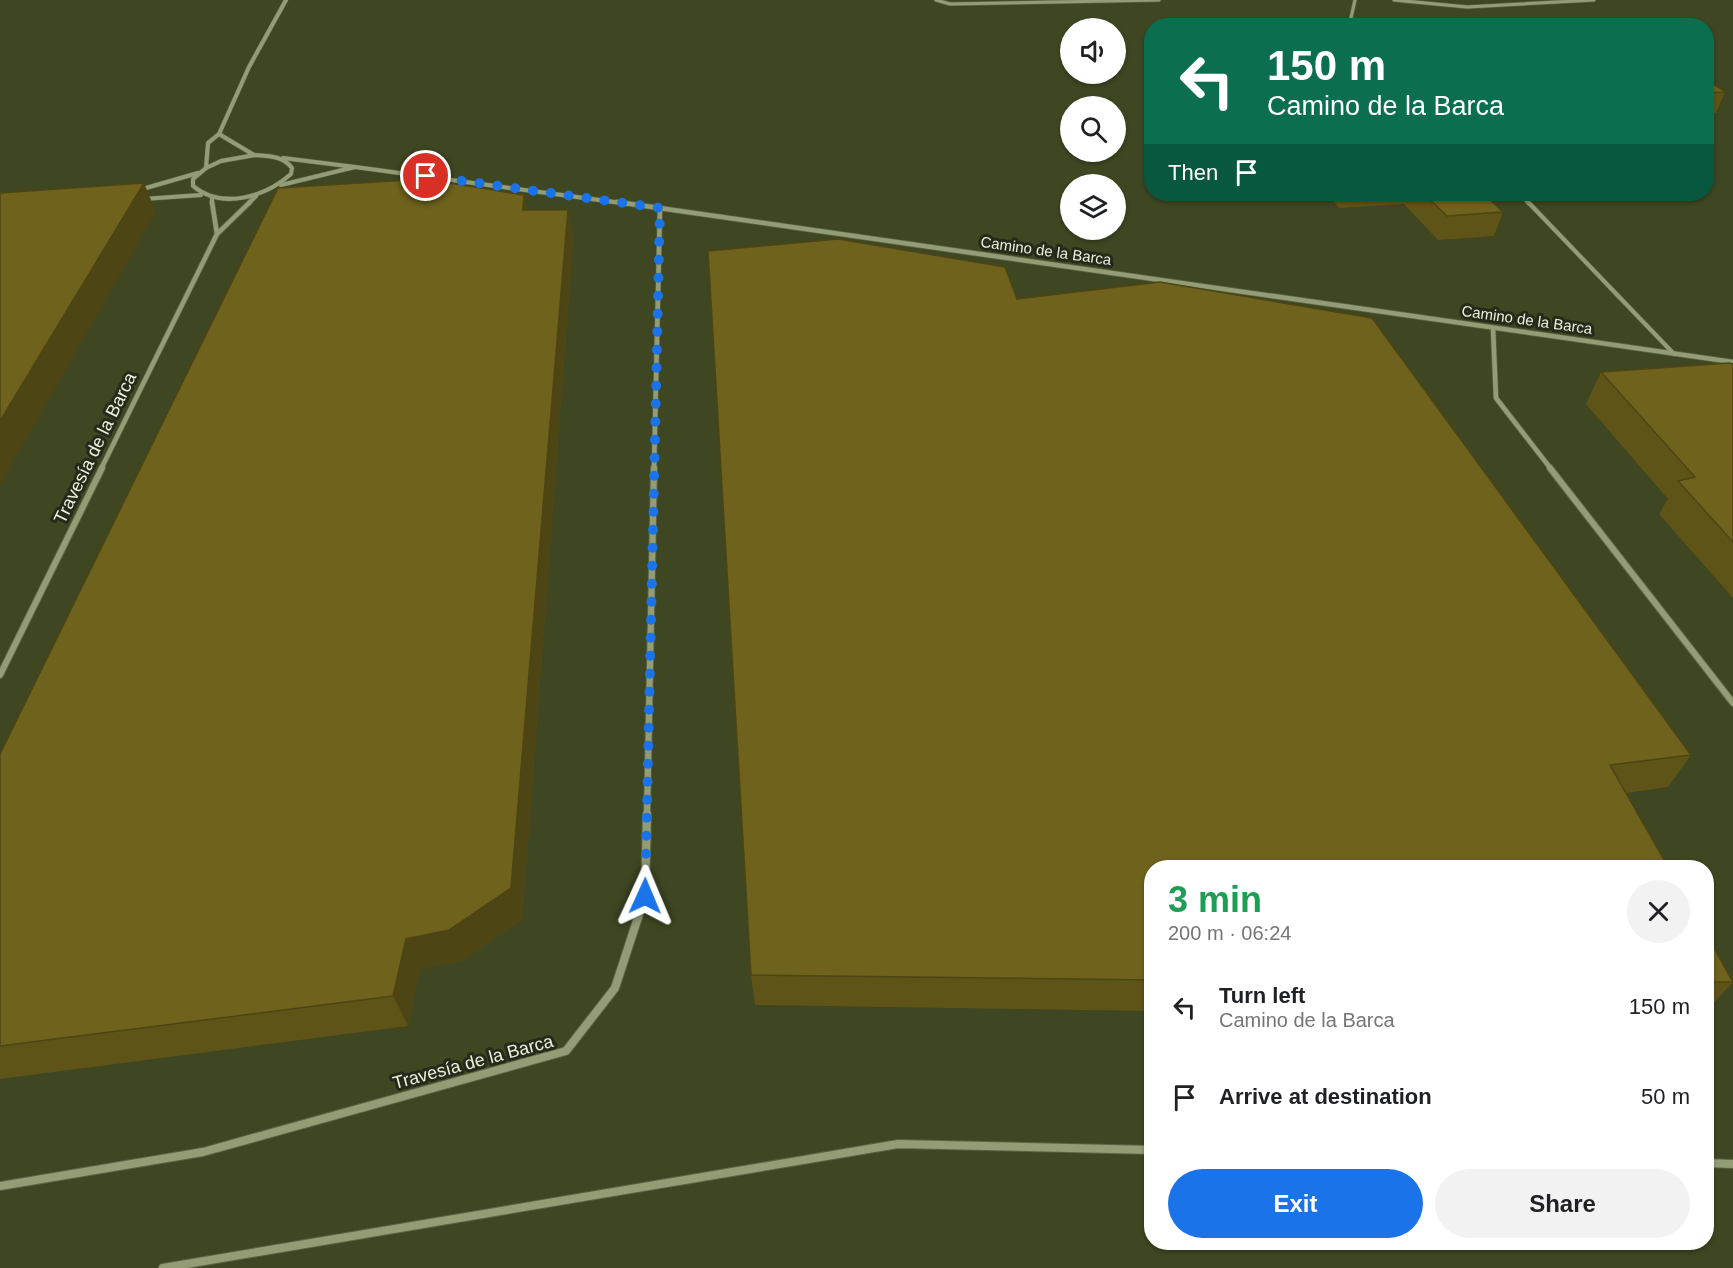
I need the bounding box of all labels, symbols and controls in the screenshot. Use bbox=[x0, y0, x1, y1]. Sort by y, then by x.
map controls bbox=[1060, 18, 1126, 240]
button: sound bbox=[1060, 18, 1126, 84]
icon: left bbox=[1168, 42, 1246, 120]
text: 150 m bbox=[1267, 42, 1386, 89]
text: Camino de la Barca bbox=[1267, 91, 1504, 121]
button: search bbox=[1060, 96, 1126, 162]
pin bbox=[400, 150, 451, 201]
icon: arrive bbox=[1230, 156, 1263, 189]
icon: arrive bbox=[409, 159, 442, 192]
text: Then bbox=[1168, 160, 1218, 185]
button: layers bbox=[1060, 174, 1126, 240]
street label: Camino de la Barca bbox=[980, 233, 1113, 268]
street label: Camino de la Barca bbox=[1461, 302, 1594, 337]
street label: Travesía de la Barca bbox=[50, 368, 141, 527]
position arrow bbox=[613, 864, 677, 928]
text: 3 min bbox=[1168, 879, 1262, 920]
button: close bbox=[1627, 880, 1690, 943]
text: 200 m · 06:24 bbox=[1168, 922, 1291, 944]
text: Turn left bbox=[1219, 983, 1305, 1008]
icon: left bbox=[1168, 991, 1201, 1024]
text: 150 m bbox=[1629, 994, 1690, 1019]
text: Camino de la Barca bbox=[1219, 1009, 1395, 1031]
street label: Travesía de la Barca bbox=[391, 1031, 556, 1093]
icon: arrive bbox=[1168, 1081, 1201, 1114]
text: Arrive at destination bbox=[1219, 1084, 1432, 1109]
text: 50 m bbox=[1641, 1084, 1690, 1109]
button: Exit bbox=[1168, 1169, 1423, 1238]
button: Share bbox=[1435, 1169, 1690, 1238]

